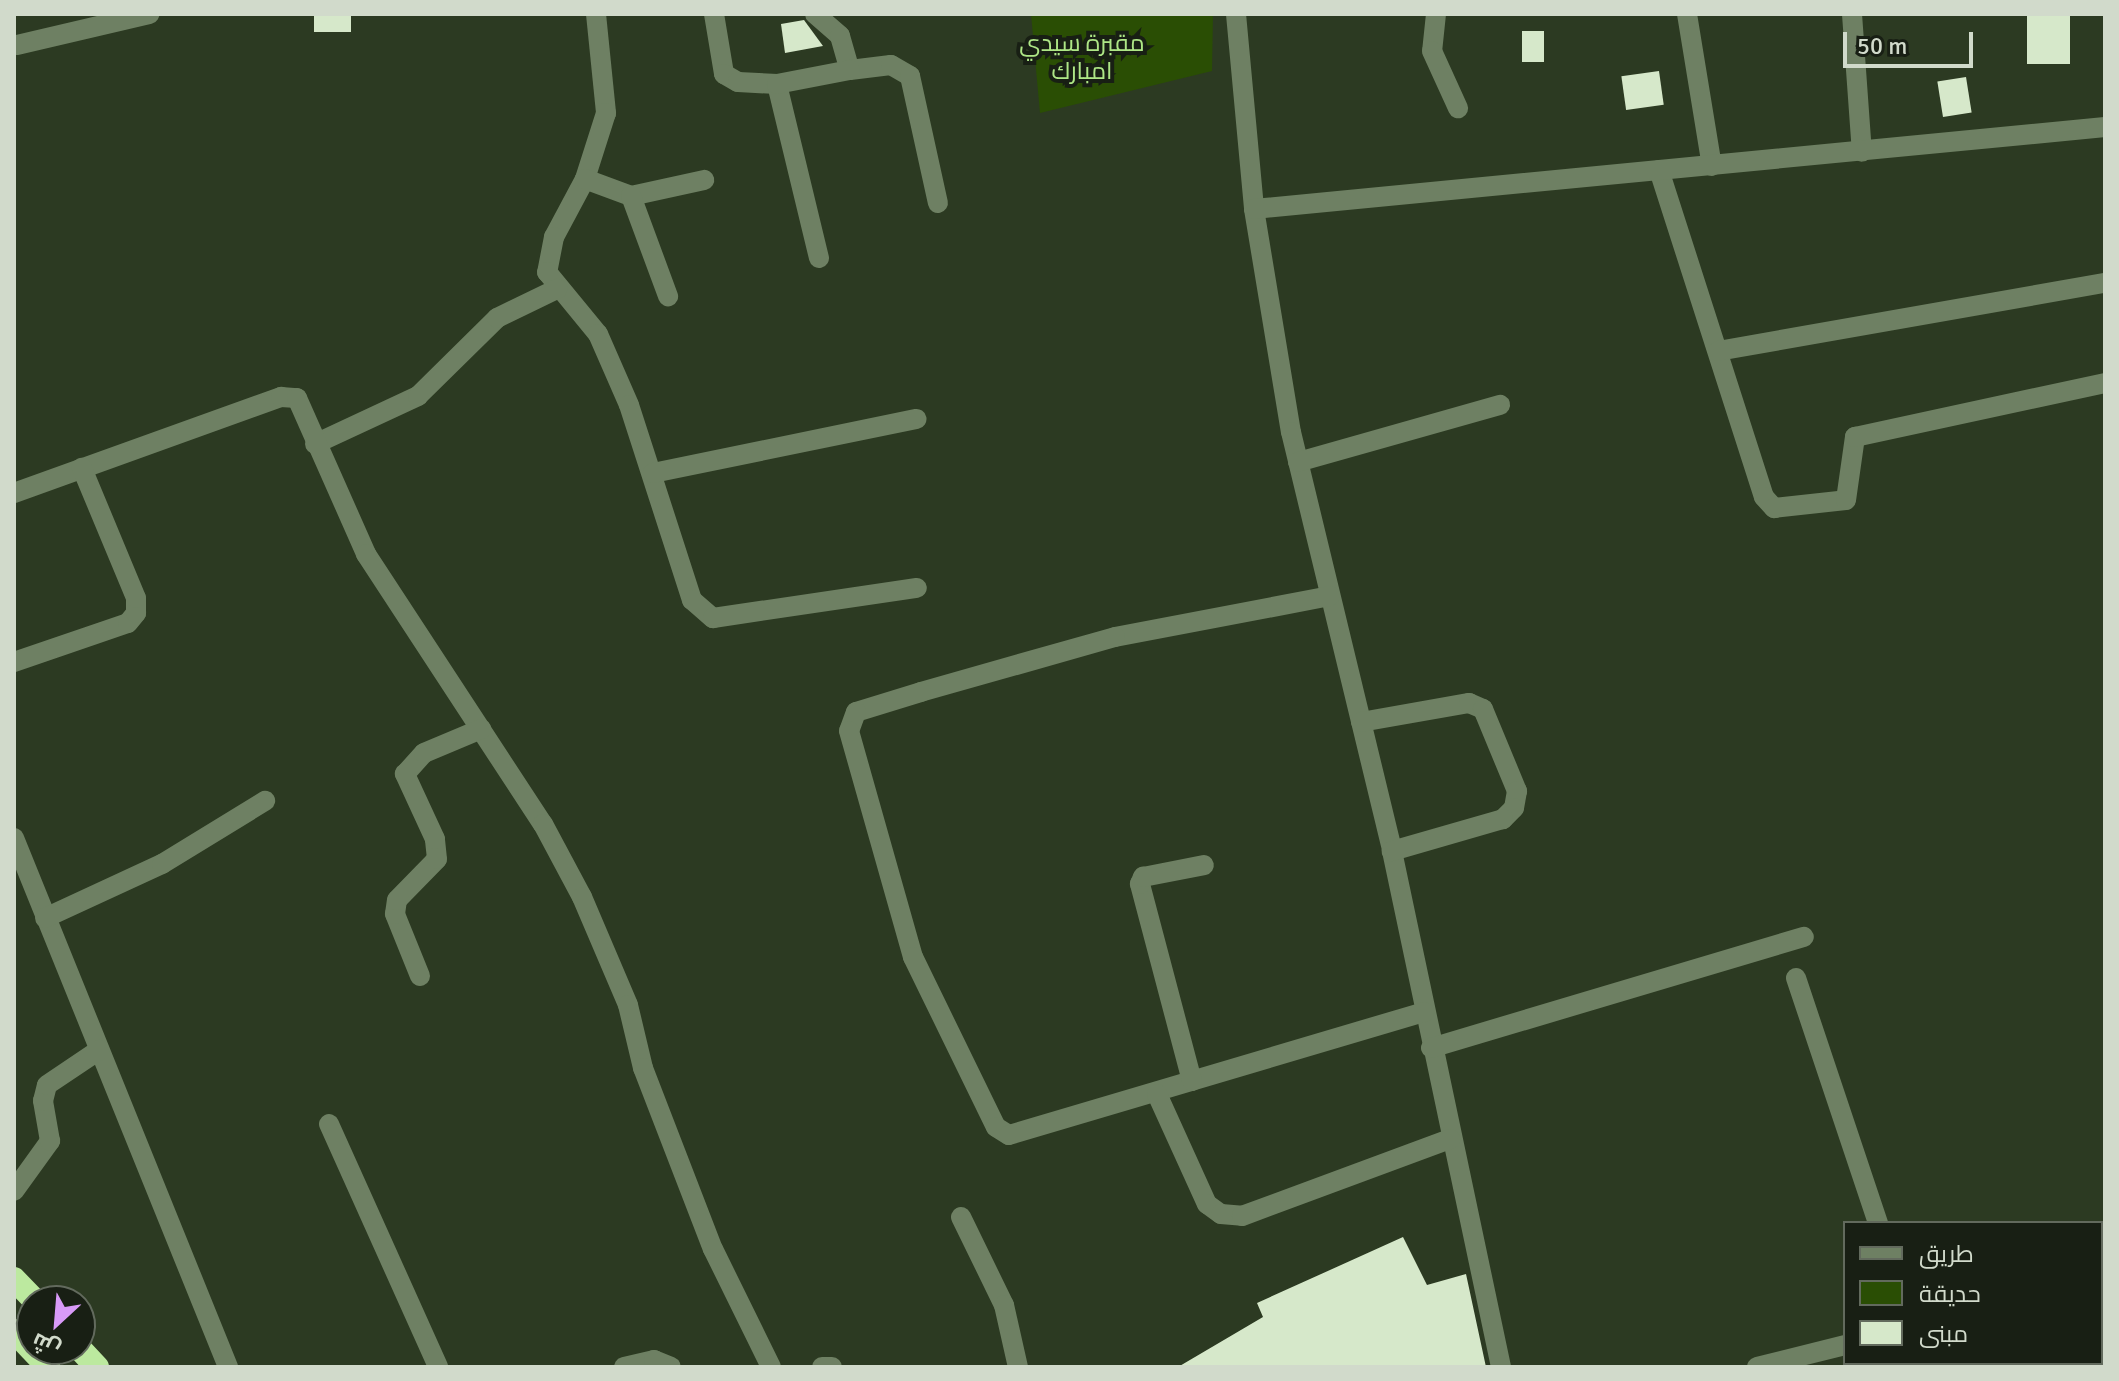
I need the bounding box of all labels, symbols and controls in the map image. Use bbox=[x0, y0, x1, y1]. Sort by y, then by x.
scale bar bbox=[1847, 16, 1977, 66]
park label: مقبرة سيدي امبارك bbox=[1019, 30, 1145, 86]
text: 50 m bbox=[1857, 31, 1907, 61]
legend bbox=[1843, 1221, 2103, 1365]
text: طريق bbox=[1919, 1239, 1974, 1269]
text: حديقة bbox=[1919, 1279, 1981, 1309]
north arrow bbox=[16, 1285, 96, 1365]
text: مبنى bbox=[1919, 1319, 1968, 1349]
text: ش bbox=[28, 1327, 65, 1364]

